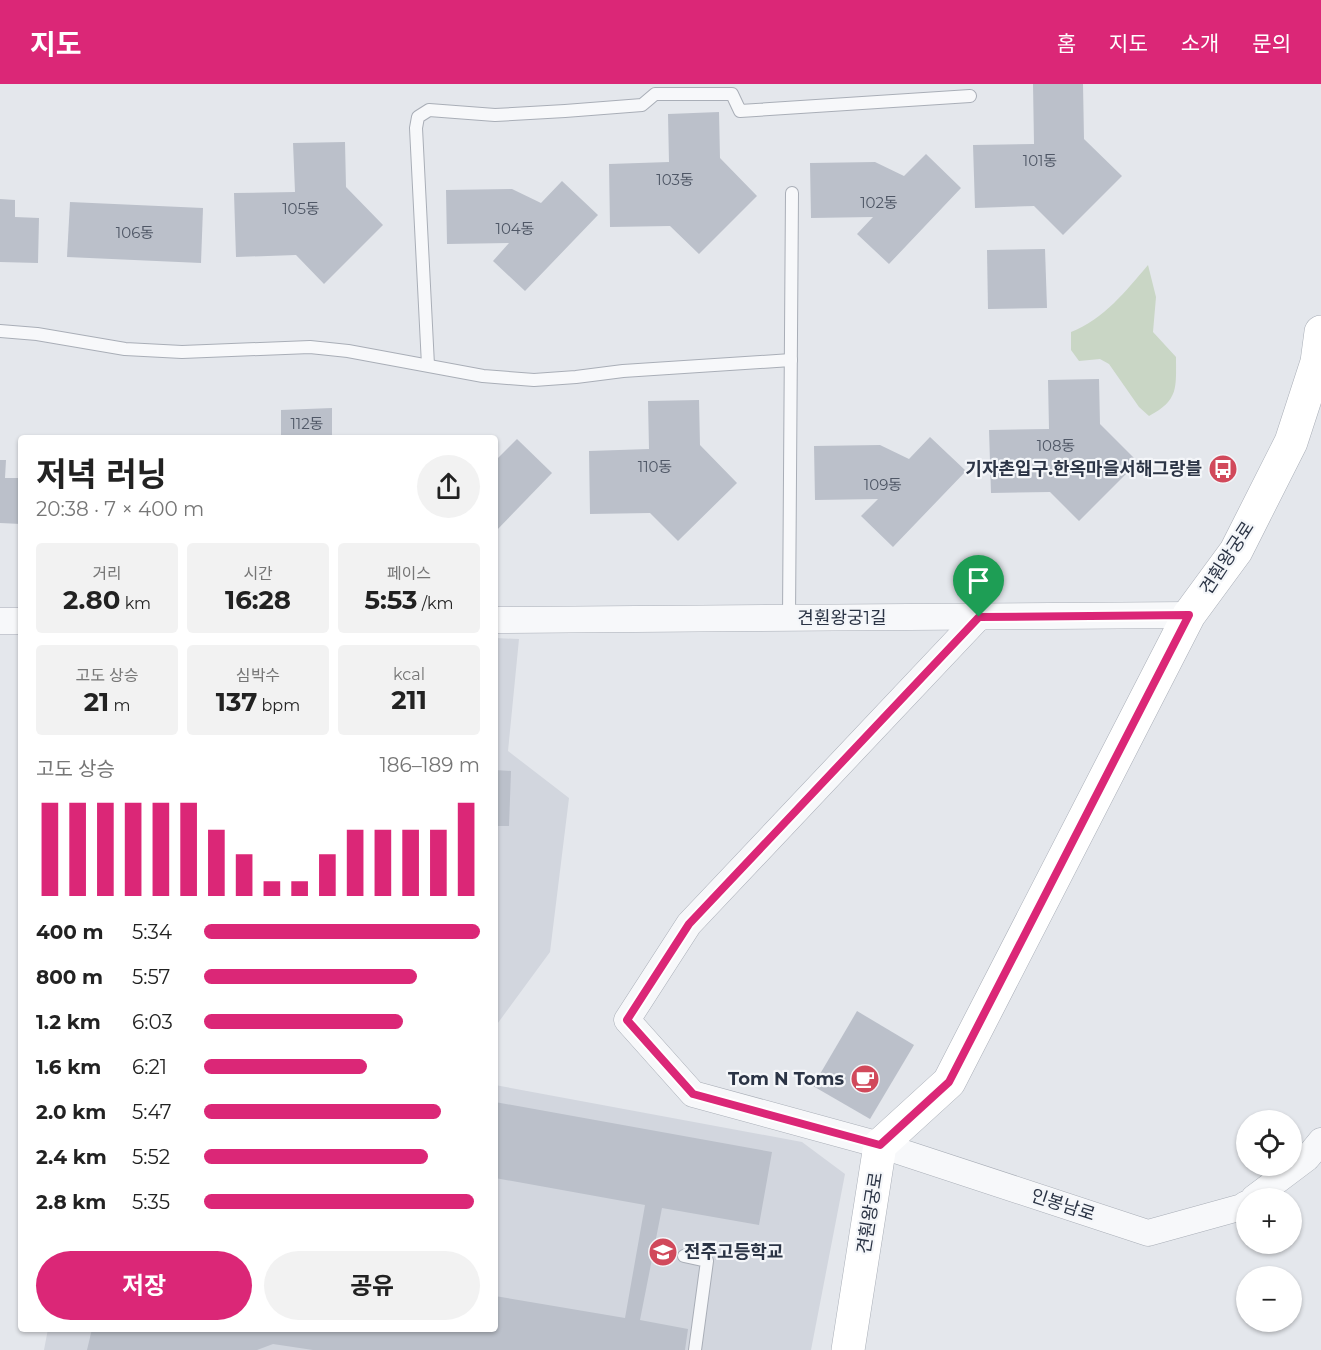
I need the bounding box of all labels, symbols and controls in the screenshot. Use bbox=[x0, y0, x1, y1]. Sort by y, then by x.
text: 지도 bbox=[30, 27, 82, 61]
text: 홈 bbox=[1057, 31, 1076, 56]
text: 지도 bbox=[1109, 31, 1148, 56]
text: 소개 bbox=[1181, 31, 1219, 56]
text: 문의 bbox=[1252, 31, 1291, 56]
house number: 101동 bbox=[1023, 151, 1057, 170]
house number: 103동 bbox=[656, 170, 694, 189]
house number: 102동 bbox=[860, 193, 898, 212]
house number: 105동 bbox=[282, 199, 320, 218]
house number: 104동 bbox=[495, 219, 535, 238]
house number: 106동 bbox=[116, 223, 154, 242]
house number: 112동 bbox=[290, 414, 324, 433]
house number: 108동 bbox=[1037, 436, 1075, 455]
bus stop icon: 기자촌입구.한옥마을서해그랑블 bbox=[1207, 453, 1239, 485]
text: 저녁 러닝 bbox=[36, 454, 167, 494]
button: share bbox=[417, 455, 480, 518]
house number: 110동 bbox=[638, 457, 672, 476]
place label: 기자촌입구.한옥마을서해그랑블 bbox=[965, 458, 1202, 480]
house number: 109동 bbox=[864, 475, 902, 494]
text: 20:38 · 7 × 400 m bbox=[36, 497, 204, 521]
street label: 견훤왕궁로 bbox=[1195, 517, 1259, 599]
pin bbox=[953, 555, 1004, 617]
text: 거리 bbox=[92, 564, 122, 583]
text: 시간 bbox=[243, 564, 273, 583]
text: 페이스 bbox=[387, 564, 431, 583]
icon: arrive bbox=[962, 564, 995, 597]
text: 2.80 bbox=[63, 584, 120, 616]
text: 16:28 bbox=[225, 584, 291, 616]
text: 5:53 bbox=[364, 584, 417, 616]
text: km bbox=[120, 594, 151, 613]
text: /km bbox=[417, 594, 454, 613]
street label: 견훤왕궁1길 bbox=[797, 607, 887, 629]
text: kcal bbox=[393, 665, 425, 684]
text: 고도 상승 bbox=[75, 666, 139, 685]
text: 심박수 bbox=[236, 666, 280, 685]
text: 211 bbox=[391, 684, 427, 716]
text: 21 bbox=[84, 686, 109, 718]
text: 137 bbox=[216, 686, 257, 718]
text: m bbox=[109, 696, 130, 715]
text: bpm bbox=[257, 696, 300, 715]
text: 186–189 m bbox=[379, 753, 480, 777]
text: 고도 상승 bbox=[36, 757, 115, 781]
text: 400 m bbox=[36, 920, 104, 944]
text: 5:34 bbox=[132, 920, 172, 944]
text: 800 m bbox=[36, 965, 103, 989]
text: 5:57 bbox=[132, 965, 170, 989]
text: 1.2 km bbox=[36, 1010, 101, 1034]
text: 6:03 bbox=[132, 1010, 173, 1034]
text: 1.6 km bbox=[36, 1055, 101, 1079]
text: 6:21 bbox=[132, 1055, 167, 1079]
cafe icon: Tom N Toms bbox=[849, 1063, 881, 1095]
place label: Tom N Toms bbox=[728, 1068, 844, 1090]
text: 2.0 km bbox=[36, 1100, 106, 1124]
text: 5:47 bbox=[132, 1100, 172, 1124]
map controls bbox=[1236, 1110, 1302, 1332]
button: locate bbox=[1236, 1110, 1302, 1176]
text: 2.4 km bbox=[36, 1145, 107, 1169]
text: 5:52 bbox=[132, 1145, 170, 1169]
street label: 견훤왕궁로 bbox=[853, 1170, 887, 1256]
street label: 인봉남로 bbox=[1028, 1184, 1098, 1226]
button: + bbox=[1236, 1188, 1302, 1254]
text: 2.8 km bbox=[36, 1190, 106, 1214]
text: 5:35 bbox=[132, 1190, 170, 1214]
school or university icon: 전주고등학교 bbox=[647, 1236, 679, 1268]
place label: 전주고등학교 bbox=[684, 1241, 783, 1263]
button: 저장 bbox=[36, 1251, 252, 1320]
button: 공유 bbox=[264, 1251, 480, 1320]
button: − bbox=[1236, 1266, 1302, 1332]

